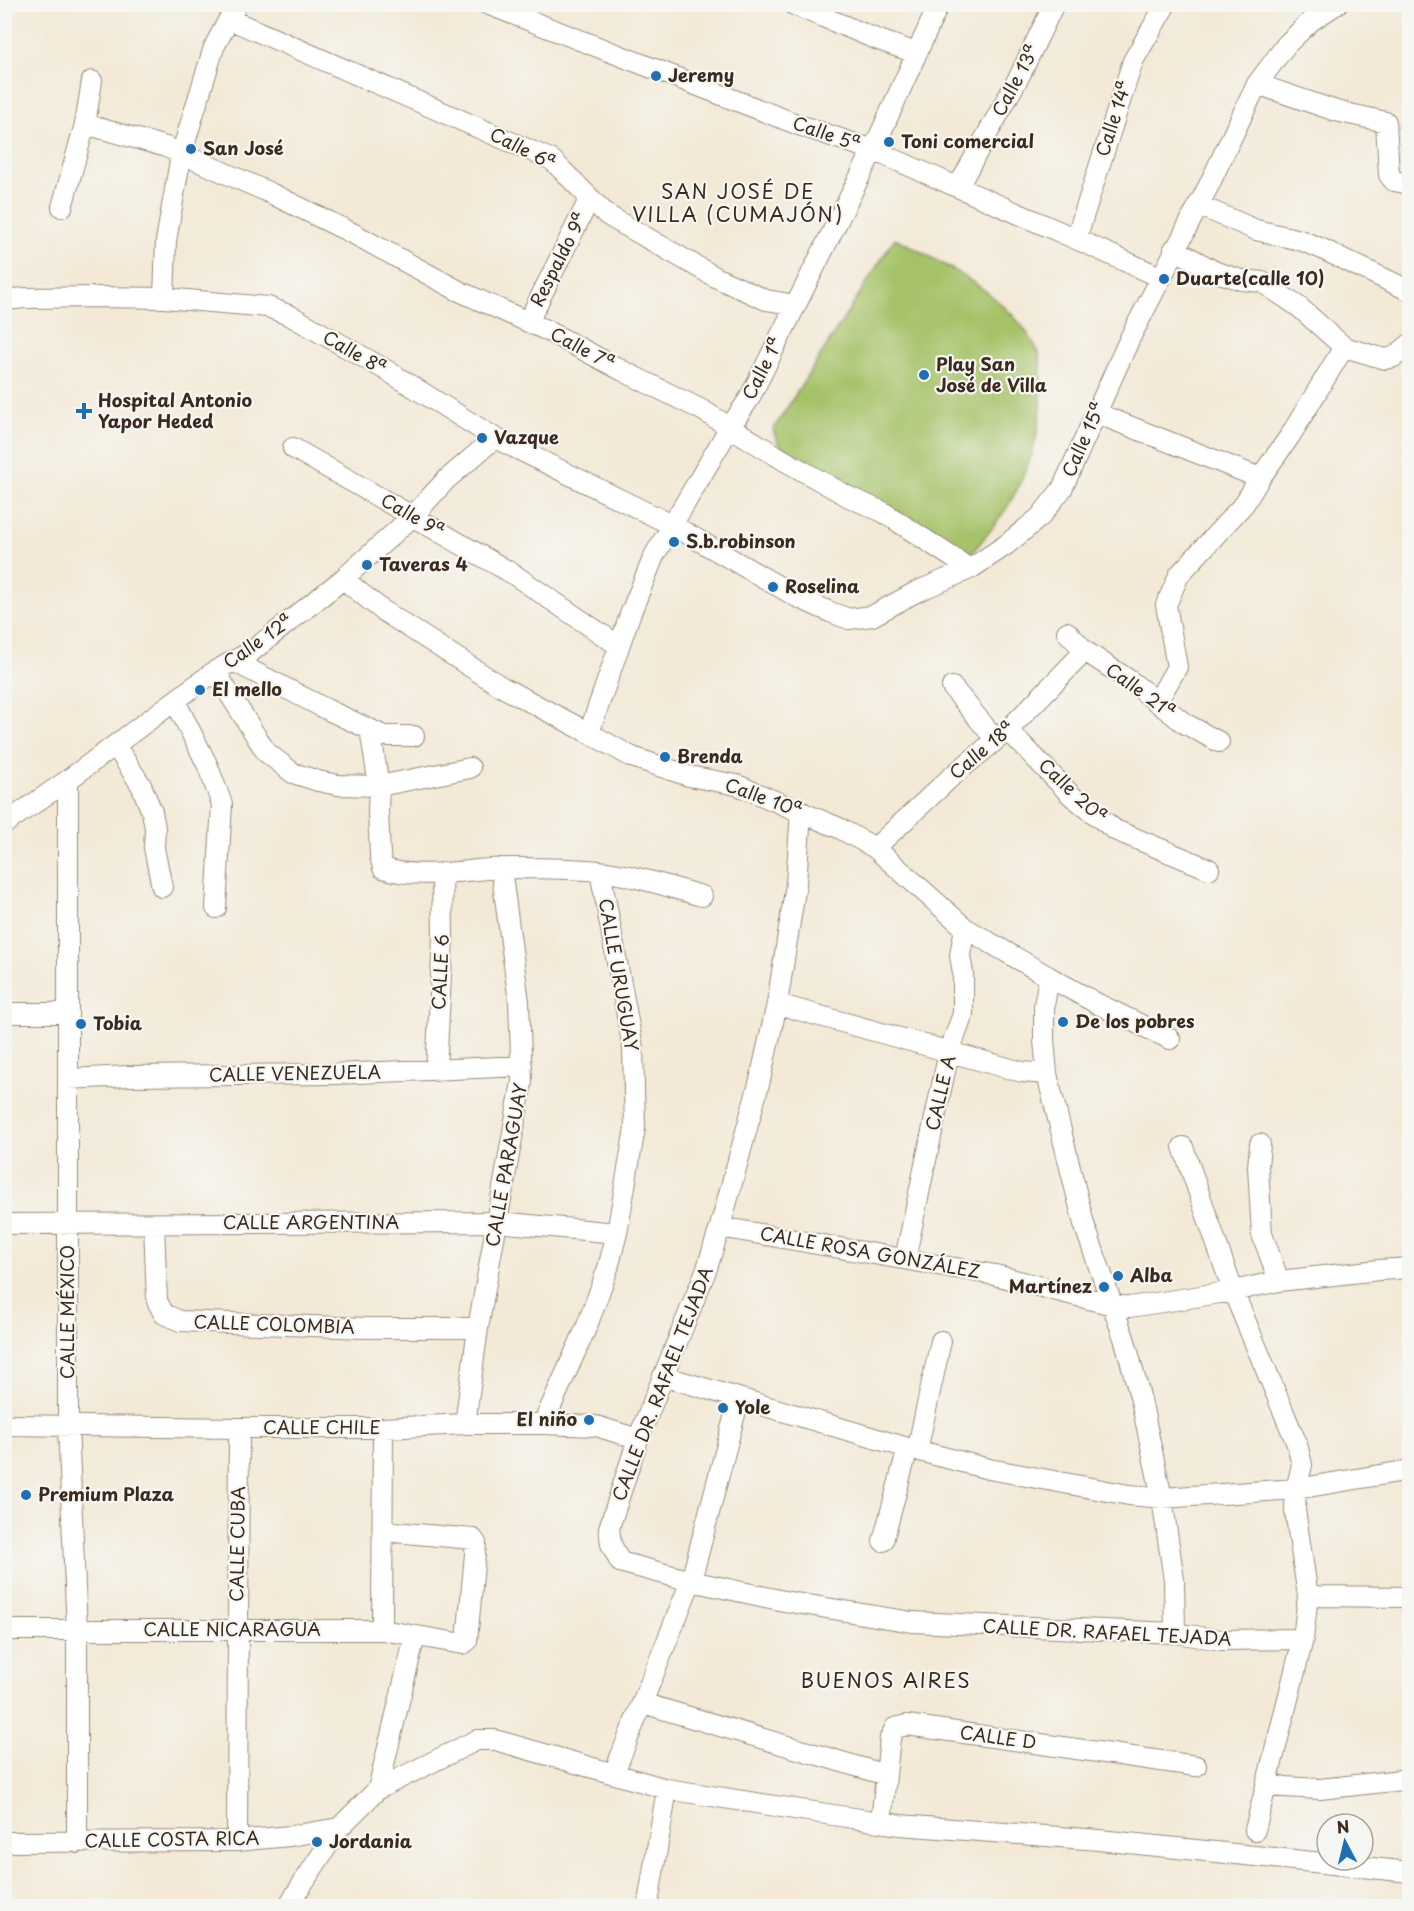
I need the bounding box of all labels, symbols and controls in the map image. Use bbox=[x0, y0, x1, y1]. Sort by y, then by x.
street label: Calle 13ª bbox=[985, 39, 1045, 121]
place label: Jeremy bbox=[668, 61, 734, 88]
marker: Jeremy bbox=[649, 69, 663, 83]
street label: Calle 14ª bbox=[1088, 77, 1138, 160]
street label: Calle 5ª bbox=[789, 108, 864, 157]
street label: Calle 6ª bbox=[485, 120, 560, 176]
place label: Toni comercial bbox=[901, 127, 1034, 154]
place label: San José bbox=[203, 134, 284, 161]
marker: Toni comercial bbox=[882, 135, 896, 149]
marker: San José bbox=[184, 142, 198, 156]
district label: SAN JOSÉ DE VILLA (CUMAJÓN) bbox=[632, 176, 844, 229]
street label: Respaldo 9ª bbox=[522, 207, 593, 311]
place label: Duarte(calle 10) bbox=[1176, 264, 1325, 291]
marker: Duarte(calle 10) bbox=[1157, 272, 1171, 286]
street label: Calle 7ª bbox=[546, 320, 620, 376]
street label: Calle 8ª bbox=[318, 323, 392, 381]
street label: Calle 1ª bbox=[735, 332, 789, 404]
place label: Play San José de Villa bbox=[936, 350, 1047, 398]
marker: Play San José de Villa bbox=[917, 368, 931, 382]
place label: Hospital Antonio Yapor Heded bbox=[98, 386, 252, 434]
street label: Calle 15ª bbox=[1054, 397, 1111, 481]
marker: Hospital Antonio Yapor Heded bbox=[75, 402, 93, 420]
place label: Vazque bbox=[494, 423, 559, 450]
marker: Vazque bbox=[475, 431, 489, 445]
street label: Calle 9ª bbox=[376, 486, 450, 544]
place label: S.b.robinson bbox=[686, 527, 796, 554]
marker: S.b.robinson bbox=[667, 535, 681, 549]
place label: Taveras 4 bbox=[379, 550, 468, 577]
marker: Taveras 4 bbox=[360, 558, 374, 572]
place label: Roselina bbox=[785, 572, 860, 599]
marker: Roselina bbox=[766, 580, 780, 594]
street label: Calle 12ª bbox=[217, 607, 298, 674]
street label: Calle 21ª bbox=[1101, 655, 1181, 724]
place label: El mello bbox=[212, 675, 282, 702]
marker: El mello bbox=[193, 683, 207, 697]
street label: Calle 18ª bbox=[943, 714, 1020, 785]
place label: Brenda bbox=[677, 742, 744, 769]
marker: Brenda bbox=[658, 750, 672, 764]
street label: Calle 20ª bbox=[1033, 751, 1113, 829]
street label: Calle 10ª bbox=[722, 770, 806, 823]
street label: CALLE URUGUAY bbox=[593, 896, 646, 1054]
street label: CALLE 6 bbox=[424, 933, 455, 1011]
place label: De los pobres bbox=[1075, 1007, 1195, 1034]
place label: Tobia bbox=[93, 1009, 143, 1036]
marker: De los pobres bbox=[1056, 1015, 1070, 1029]
marker: Tobia bbox=[74, 1017, 88, 1031]
street label: CALLE A bbox=[918, 1052, 961, 1133]
street label: CALLE VENEZUELA bbox=[209, 1058, 381, 1088]
street label: CALLE PARAGUAY bbox=[478, 1080, 533, 1249]
street label: CALLE ARGENTINA bbox=[223, 1208, 399, 1235]
street label: CALLE ROSA GONZÁLEZ bbox=[758, 1219, 983, 1284]
street label: CALLE MÉXICO bbox=[53, 1245, 80, 1379]
place label: Alba bbox=[1129, 1261, 1173, 1288]
street label: CALLE DR. RAFAEL TEJADA bbox=[604, 1262, 719, 1505]
marker: Alba bbox=[1111, 1269, 1125, 1283]
place label: Martínez bbox=[1009, 1272, 1092, 1299]
marker: Martínez bbox=[1097, 1280, 1111, 1294]
street label: CALLE COLOMBIA bbox=[193, 1307, 355, 1340]
place label: Yole bbox=[735, 1393, 770, 1420]
marker: Yole bbox=[716, 1401, 730, 1415]
place label: El niño bbox=[517, 1405, 577, 1432]
street label: CALLE CHILE bbox=[263, 1413, 381, 1440]
marker: El niño bbox=[582, 1413, 596, 1427]
place label: Premium Plaza bbox=[38, 1480, 175, 1507]
street label: CALLE CUBA bbox=[222, 1486, 251, 1602]
marker: Premium Plaza bbox=[19, 1488, 33, 1502]
street label: CALLE DR. RAFAEL TEJADA bbox=[982, 1612, 1232, 1652]
street label: CALLE NICARAGUA bbox=[143, 1615, 321, 1642]
district label: BUENOS AIRES bbox=[801, 1665, 971, 1695]
street label: CALLE D bbox=[958, 1718, 1038, 1755]
north arrow bbox=[1315, 1812, 1375, 1872]
text: N bbox=[1335, 1813, 1351, 1839]
street label: CALLE COSTA RICA bbox=[84, 1823, 260, 1854]
place label: Jordania bbox=[329, 1827, 413, 1854]
marker: Jordania bbox=[310, 1835, 324, 1849]

